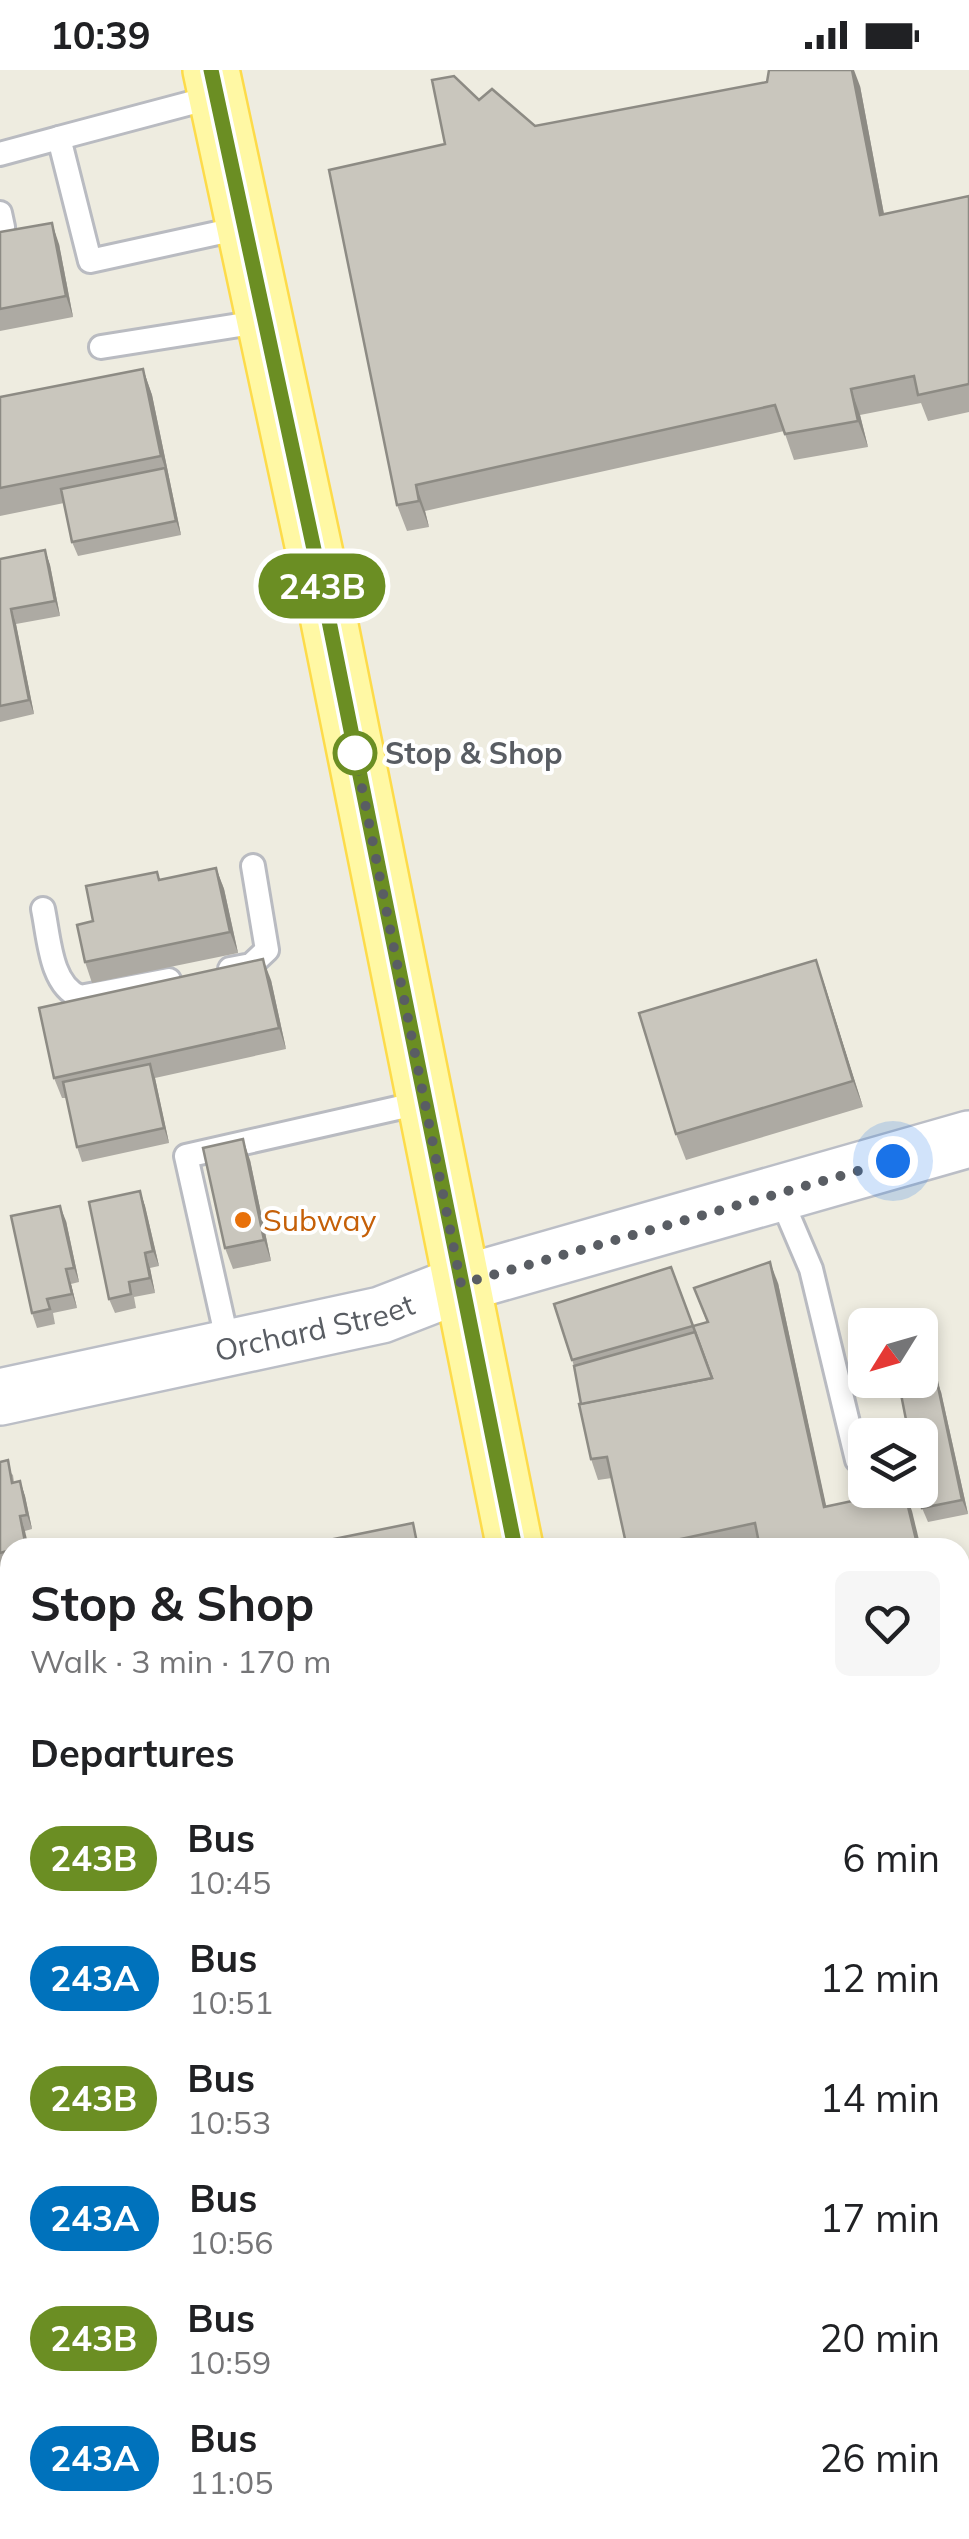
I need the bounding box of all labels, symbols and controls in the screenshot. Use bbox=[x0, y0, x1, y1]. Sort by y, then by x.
text: 10:39 bbox=[50, 11, 151, 59]
line badge: 243B bbox=[252, 554, 392, 618]
text: 243B bbox=[278, 564, 366, 608]
marker: Stop & Shop bbox=[334, 732, 376, 774]
place label: Stop & Shop bbox=[385, 734, 563, 772]
your location bbox=[868, 1136, 918, 1186]
place label: Subway bbox=[263, 1201, 376, 1239]
marker: Subway bbox=[232, 1209, 254, 1231]
street label: Orchard Street bbox=[211, 1285, 420, 1369]
north arrow bbox=[848, 1308, 938, 1398]
map controls bbox=[848, 1308, 938, 1508]
button: layers bbox=[848, 1418, 938, 1508]
button: heart bbox=[835, 1571, 940, 1676]
text: Stop & Shop bbox=[30, 1573, 314, 1633]
text: Walk · 3 min · 170 m bbox=[30, 1641, 331, 1681]
text: Departures bbox=[30, 1729, 234, 1777]
text: Bus bbox=[187, 1814, 255, 1862]
text: 6 min bbox=[843, 1834, 940, 1882]
text: 243B bbox=[50, 1836, 137, 1880]
text: 10:45 bbox=[187, 1862, 271, 1902]
text: Bus bbox=[189, 1934, 257, 1982]
text: 12 min bbox=[820, 1954, 940, 2002]
text: 243A bbox=[50, 1956, 139, 2000]
text: 10:51 bbox=[189, 1982, 273, 2022]
text: Bus bbox=[187, 2054, 255, 2102]
text: 14 min bbox=[820, 2074, 940, 2122]
text: 243B bbox=[50, 2076, 137, 2120]
text: 10:53 bbox=[187, 2102, 271, 2142]
text: Bus bbox=[189, 2174, 257, 2222]
text: 17 min bbox=[820, 2194, 940, 2242]
text: 243A bbox=[50, 2196, 139, 2240]
text: 10:56 bbox=[189, 2222, 273, 2262]
text: Bus bbox=[187, 2294, 255, 2342]
text: 20 min bbox=[820, 2314, 940, 2362]
text: 243B bbox=[50, 2316, 137, 2360]
text: 10:59 bbox=[187, 2342, 271, 2382]
text: Bus bbox=[189, 2414, 257, 2462]
text: 26 min bbox=[820, 2434, 940, 2482]
text: 243A bbox=[50, 2436, 139, 2480]
text: 11:05 bbox=[189, 2462, 273, 2502]

